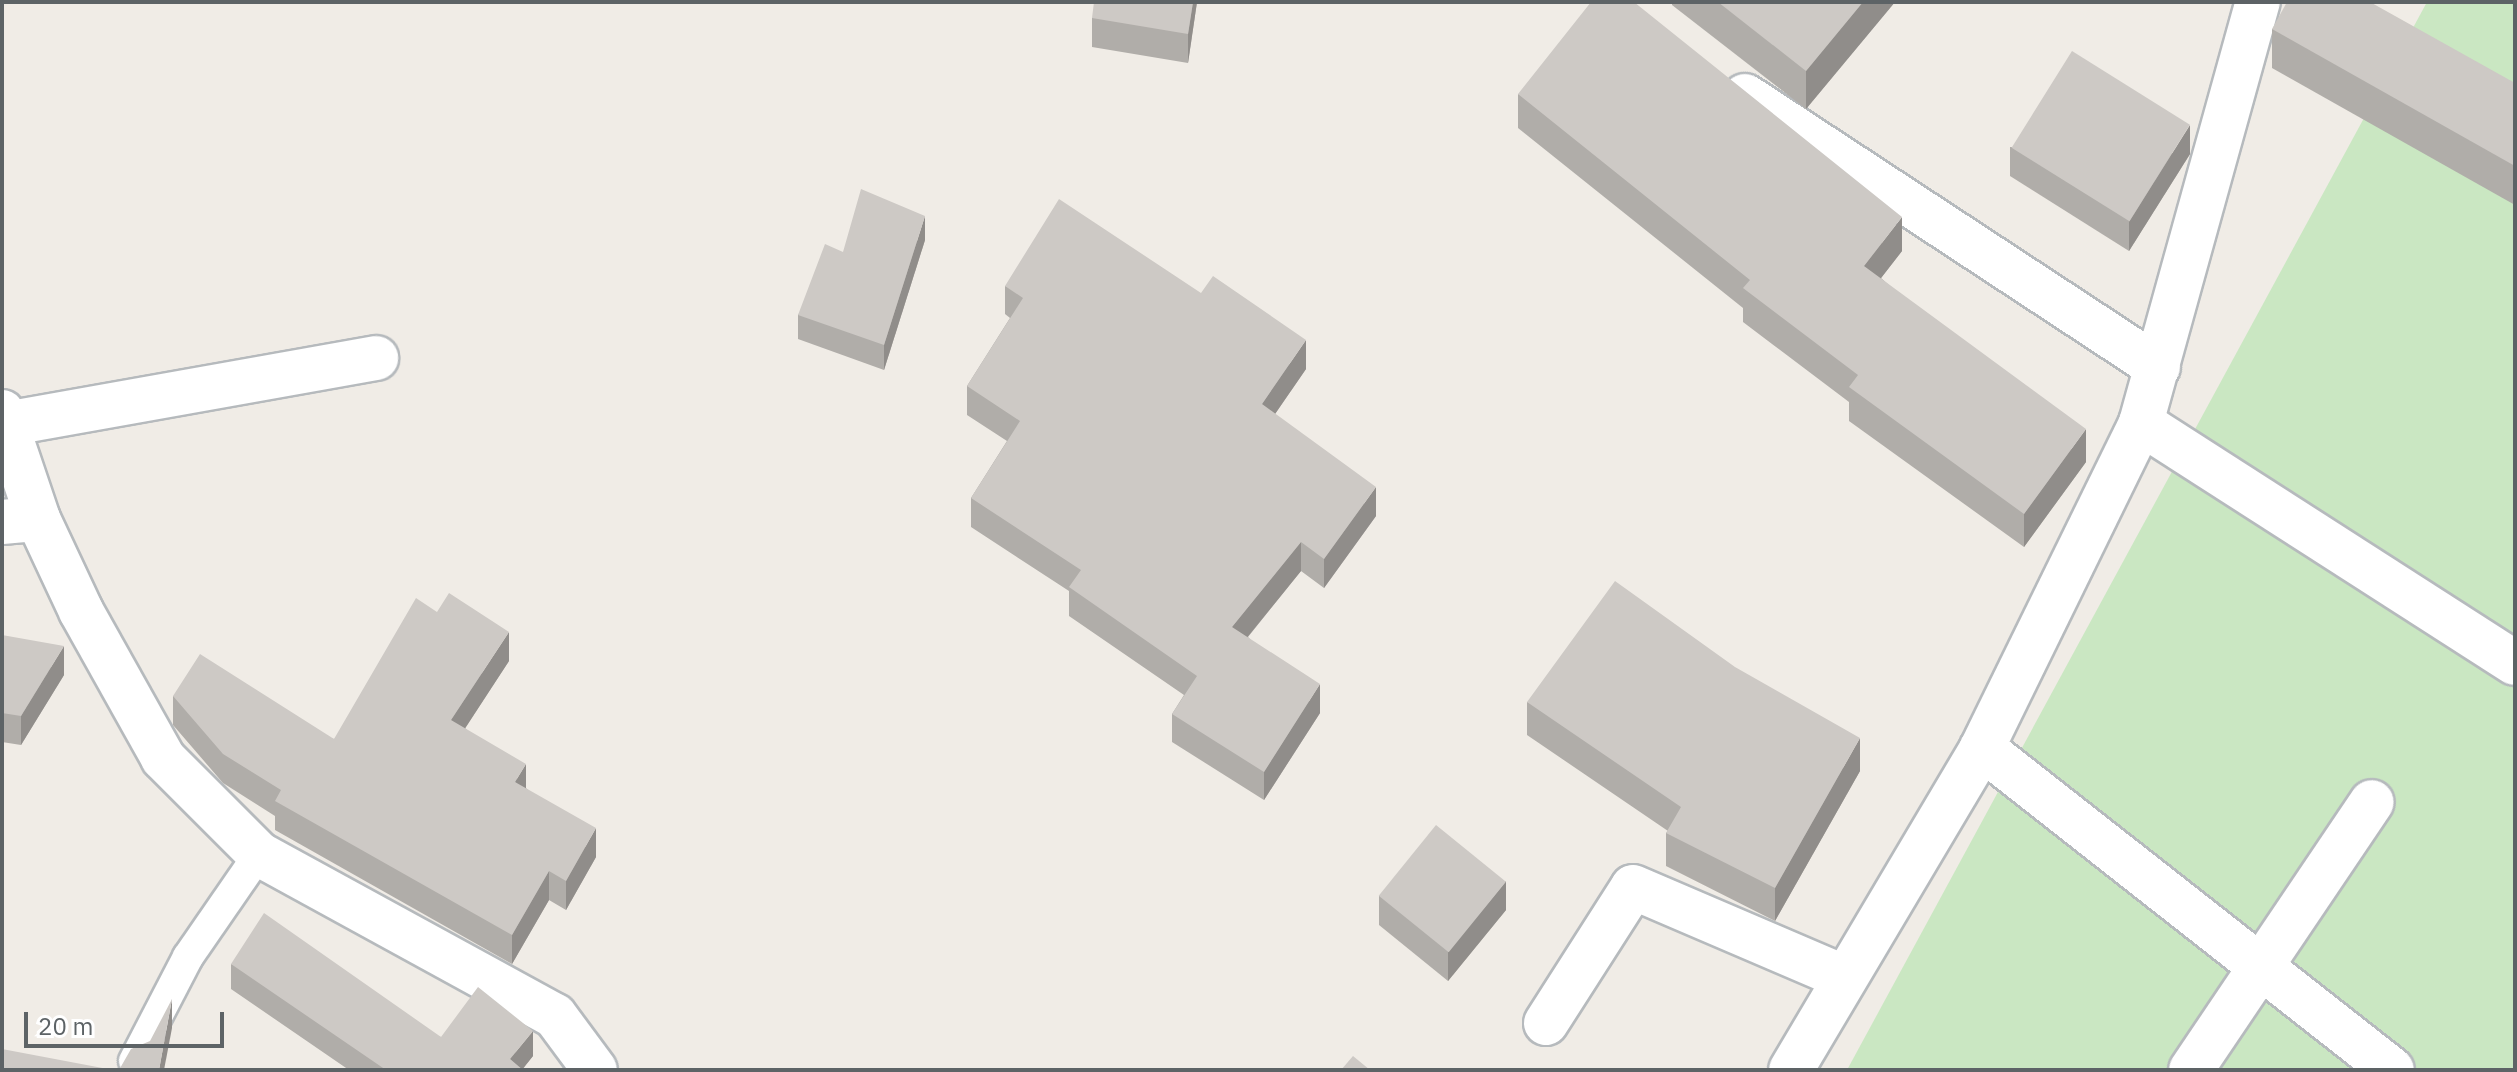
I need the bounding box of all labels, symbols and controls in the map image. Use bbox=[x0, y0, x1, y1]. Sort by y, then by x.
scale bar bbox=[28, 996, 228, 1046]
text: 20 m bbox=[38, 1010, 93, 1042]

